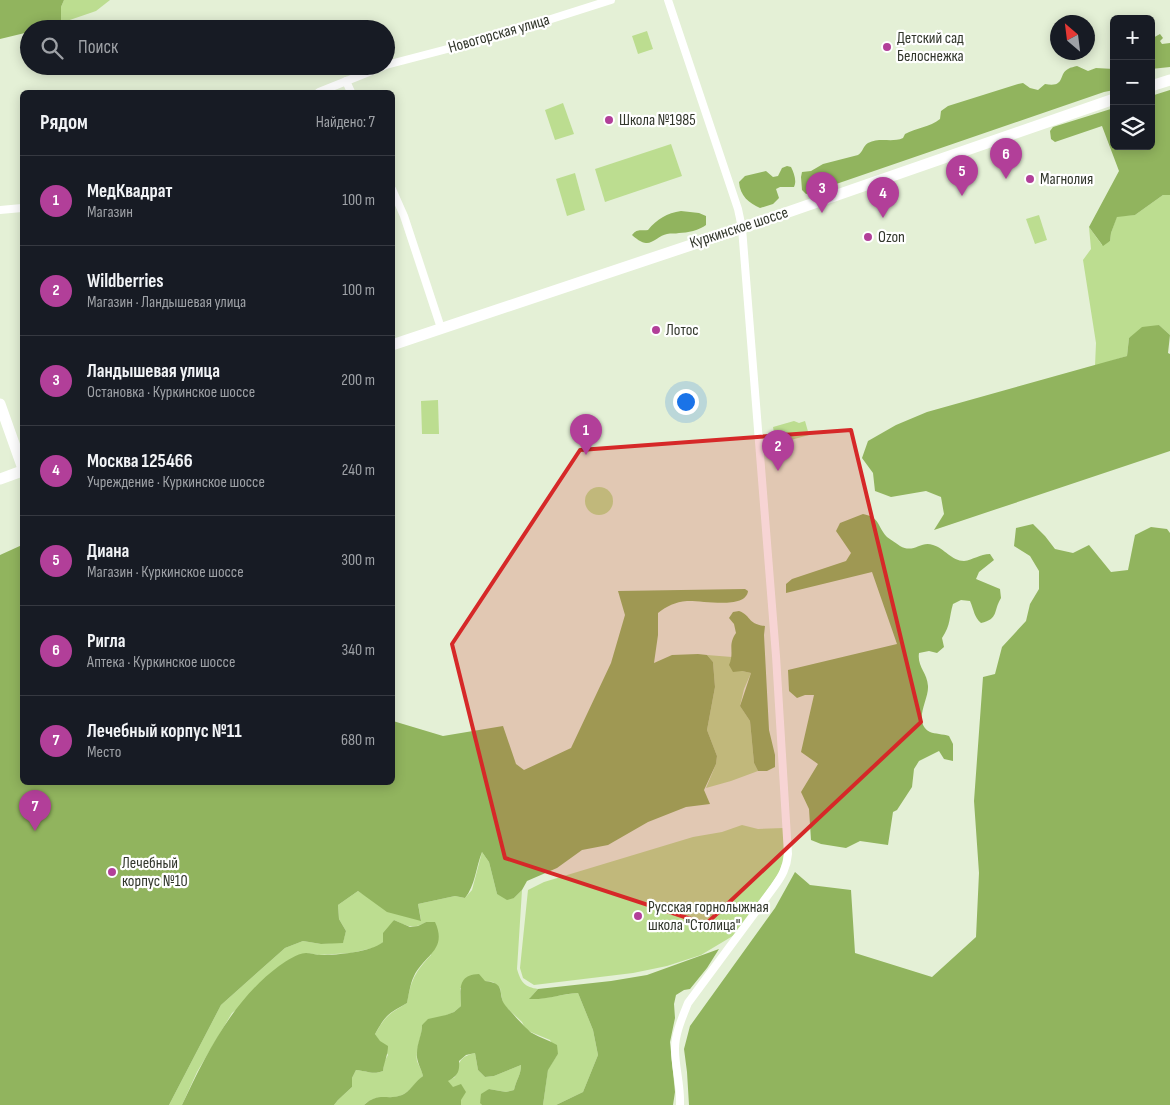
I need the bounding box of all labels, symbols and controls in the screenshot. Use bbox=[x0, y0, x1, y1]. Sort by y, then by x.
street label: Новогорская улица bbox=[446, 10, 552, 58]
north arrow bbox=[1050, 15, 1095, 60]
map controls bbox=[1110, 15, 1155, 150]
button: + bbox=[1110, 15, 1155, 60]
search box bbox=[20, 20, 395, 75]
place label: Детский сад Белоснежка bbox=[897, 29, 964, 66]
icon: search bbox=[38, 34, 66, 62]
text: Поиск bbox=[78, 36, 118, 59]
marker: Детский сад Белоснежка bbox=[881, 41, 893, 53]
button: − bbox=[1110, 60, 1155, 105]
button: layers bbox=[1110, 105, 1155, 150]
text: Рядом bbox=[40, 110, 88, 135]
place label: Школа №1985 bbox=[619, 111, 696, 130]
text: Найдено: 7 bbox=[316, 113, 375, 132]
marker: Школа №1985 bbox=[603, 114, 615, 126]
pin: 6 bbox=[990, 138, 1022, 179]
pin: 5 bbox=[946, 155, 978, 196]
place label: Магнолия bbox=[1040, 170, 1093, 189]
pin: 3 bbox=[806, 172, 838, 213]
marker: Магнолия bbox=[1024, 173, 1036, 185]
pin: 4 bbox=[867, 177, 899, 218]
text: МедКвадрат bbox=[87, 180, 172, 203]
text: 1 bbox=[53, 191, 59, 210]
text: 100 m bbox=[342, 191, 375, 210]
text: Магазин bbox=[87, 203, 133, 222]
street label: Куркинское шоссе bbox=[687, 203, 791, 253]
place label: Ozon bbox=[878, 228, 905, 247]
marker: Ozon bbox=[862, 231, 874, 243]
text: Wildberries bbox=[87, 270, 164, 293]
text: 2 bbox=[52, 281, 60, 300]
text: 100 m bbox=[342, 281, 375, 300]
text: Магазин · Ландышевая улица bbox=[87, 293, 246, 312]
place label: Лотос bbox=[666, 321, 699, 340]
marker: Лотос bbox=[650, 324, 662, 336]
text: Ландышевая улица bbox=[87, 360, 220, 383]
text: 3 bbox=[52, 371, 60, 390]
text: 200 m bbox=[341, 371, 375, 390]
text: Остановка · Куркинское шоссе bbox=[87, 383, 255, 402]
your location bbox=[673, 389, 699, 415]
pin: 1 bbox=[570, 414, 602, 455]
pin: 2 bbox=[762, 430, 794, 471]
text: Москва 125466 bbox=[87, 450, 193, 473]
text: 4 bbox=[52, 461, 60, 480]
text: 240 m bbox=[342, 461, 375, 480]
text: Учреждение · Куркинское шоссе bbox=[87, 473, 265, 492]
text: Диана bbox=[87, 540, 129, 563]
text: 5 bbox=[52, 551, 60, 570]
text: 300 m bbox=[341, 551, 375, 570]
text: Магазин · Куркинское шоссе bbox=[87, 563, 244, 582]
text: Ригла bbox=[87, 630, 125, 653]
text: 6 bbox=[52, 641, 60, 660]
text: 340 m bbox=[342, 641, 375, 660]
text: Аптека · Куркинское шоссе bbox=[87, 653, 235, 672]
text: Лечебный корпус №11 bbox=[87, 720, 242, 743]
text: 7 bbox=[53, 731, 59, 750]
text: 680 m bbox=[341, 731, 375, 750]
text: Место bbox=[87, 743, 121, 762]
pin: 7 bbox=[19, 790, 51, 831]
place label: Лечебный корпус №10 bbox=[122, 854, 188, 891]
marker: Лечебный корпус №10 bbox=[106, 866, 118, 878]
place label: Русская горнолыжная школа "Столица" bbox=[648, 898, 769, 935]
marker: Русская горнолыжная школа "Столица" bbox=[632, 910, 644, 922]

